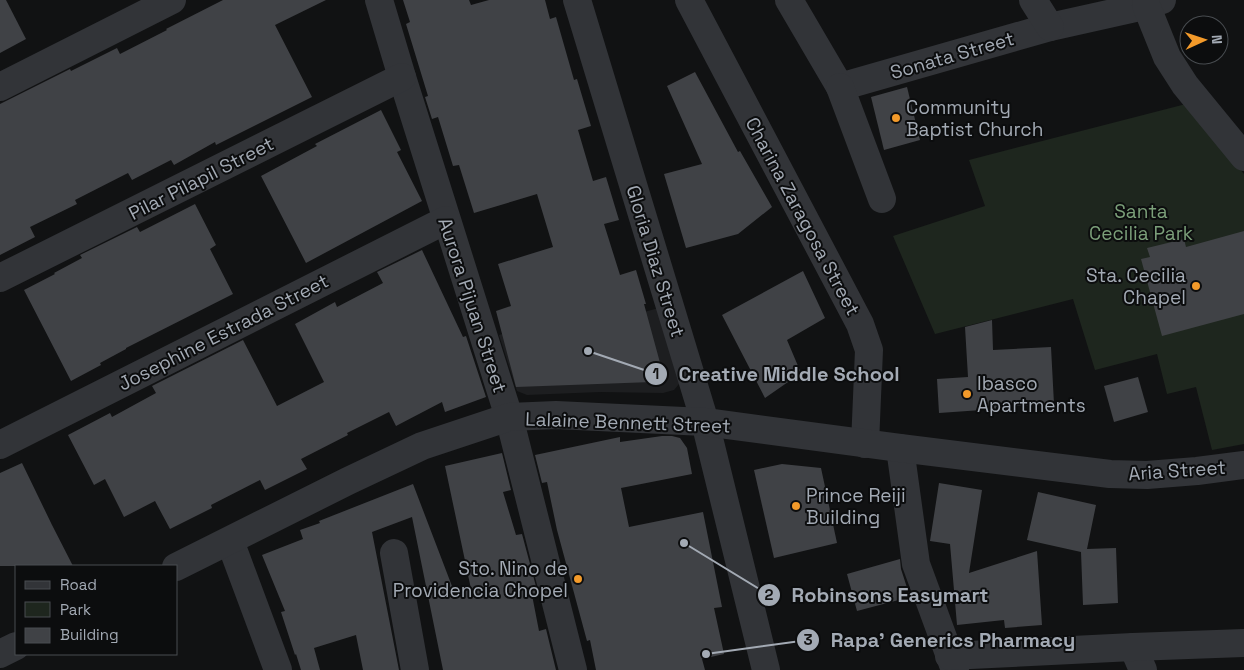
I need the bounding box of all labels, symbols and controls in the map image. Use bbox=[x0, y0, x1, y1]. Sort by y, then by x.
north arrow bbox=[1179, 15, 1229, 65]
street label: Sonata Street bbox=[887, 26, 1017, 85]
text: N bbox=[1208, 34, 1226, 44]
place label: Community Baptist Church bbox=[906, 95, 1043, 142]
marker: Community Baptist Church bbox=[890, 112, 902, 124]
street label: Charina Zaragosa Street bbox=[740, 113, 866, 320]
street label: Pilar Pilapil Street bbox=[124, 131, 278, 226]
street label: Gloria Diaz Street bbox=[621, 182, 691, 340]
park label: Santa Cecilia Park bbox=[1089, 199, 1193, 246]
street label: Aurora Pijuan Street bbox=[432, 214, 513, 396]
place label: Sta. Cecilia Chapel bbox=[1086, 263, 1186, 310]
street label: Josephine Estrada Street bbox=[114, 268, 333, 396]
marker: Sta. Cecilia Chapel bbox=[1190, 280, 1202, 292]
callout: Creative Middle School bbox=[643, 357, 909, 392]
text: Creative Middle School bbox=[679, 361, 899, 387]
text: 1 bbox=[653, 364, 659, 383]
place label: Ibasco Apartments bbox=[977, 371, 1086, 418]
marker: Ibasco Apartments bbox=[961, 388, 973, 400]
street label: Lalaine Bennett Street bbox=[525, 406, 731, 439]
street label: Aria Street bbox=[1127, 455, 1227, 486]
place label: Prince Reiji Building bbox=[806, 483, 906, 530]
marker: Prince Reiji Building bbox=[790, 500, 802, 512]
place label: Sto. Nino de Providencia Chopel bbox=[393, 556, 568, 603]
legend bbox=[15, 565, 178, 655]
marker: Sto. Nino de Providencia Chopel bbox=[572, 573, 584, 585]
text: Road bbox=[60, 575, 97, 594]
callout: Robinsons Easymart bbox=[756, 577, 998, 612]
text: Robinsons Easymart bbox=[792, 582, 988, 608]
text: 2 bbox=[765, 585, 774, 604]
text: Park bbox=[60, 600, 91, 619]
callout: Rapa' Generics Pharmacy bbox=[796, 622, 1085, 657]
text: Building bbox=[60, 625, 119, 644]
text: Rapa' Generics Pharmacy bbox=[831, 627, 1075, 653]
text: 3 bbox=[803, 630, 813, 649]

